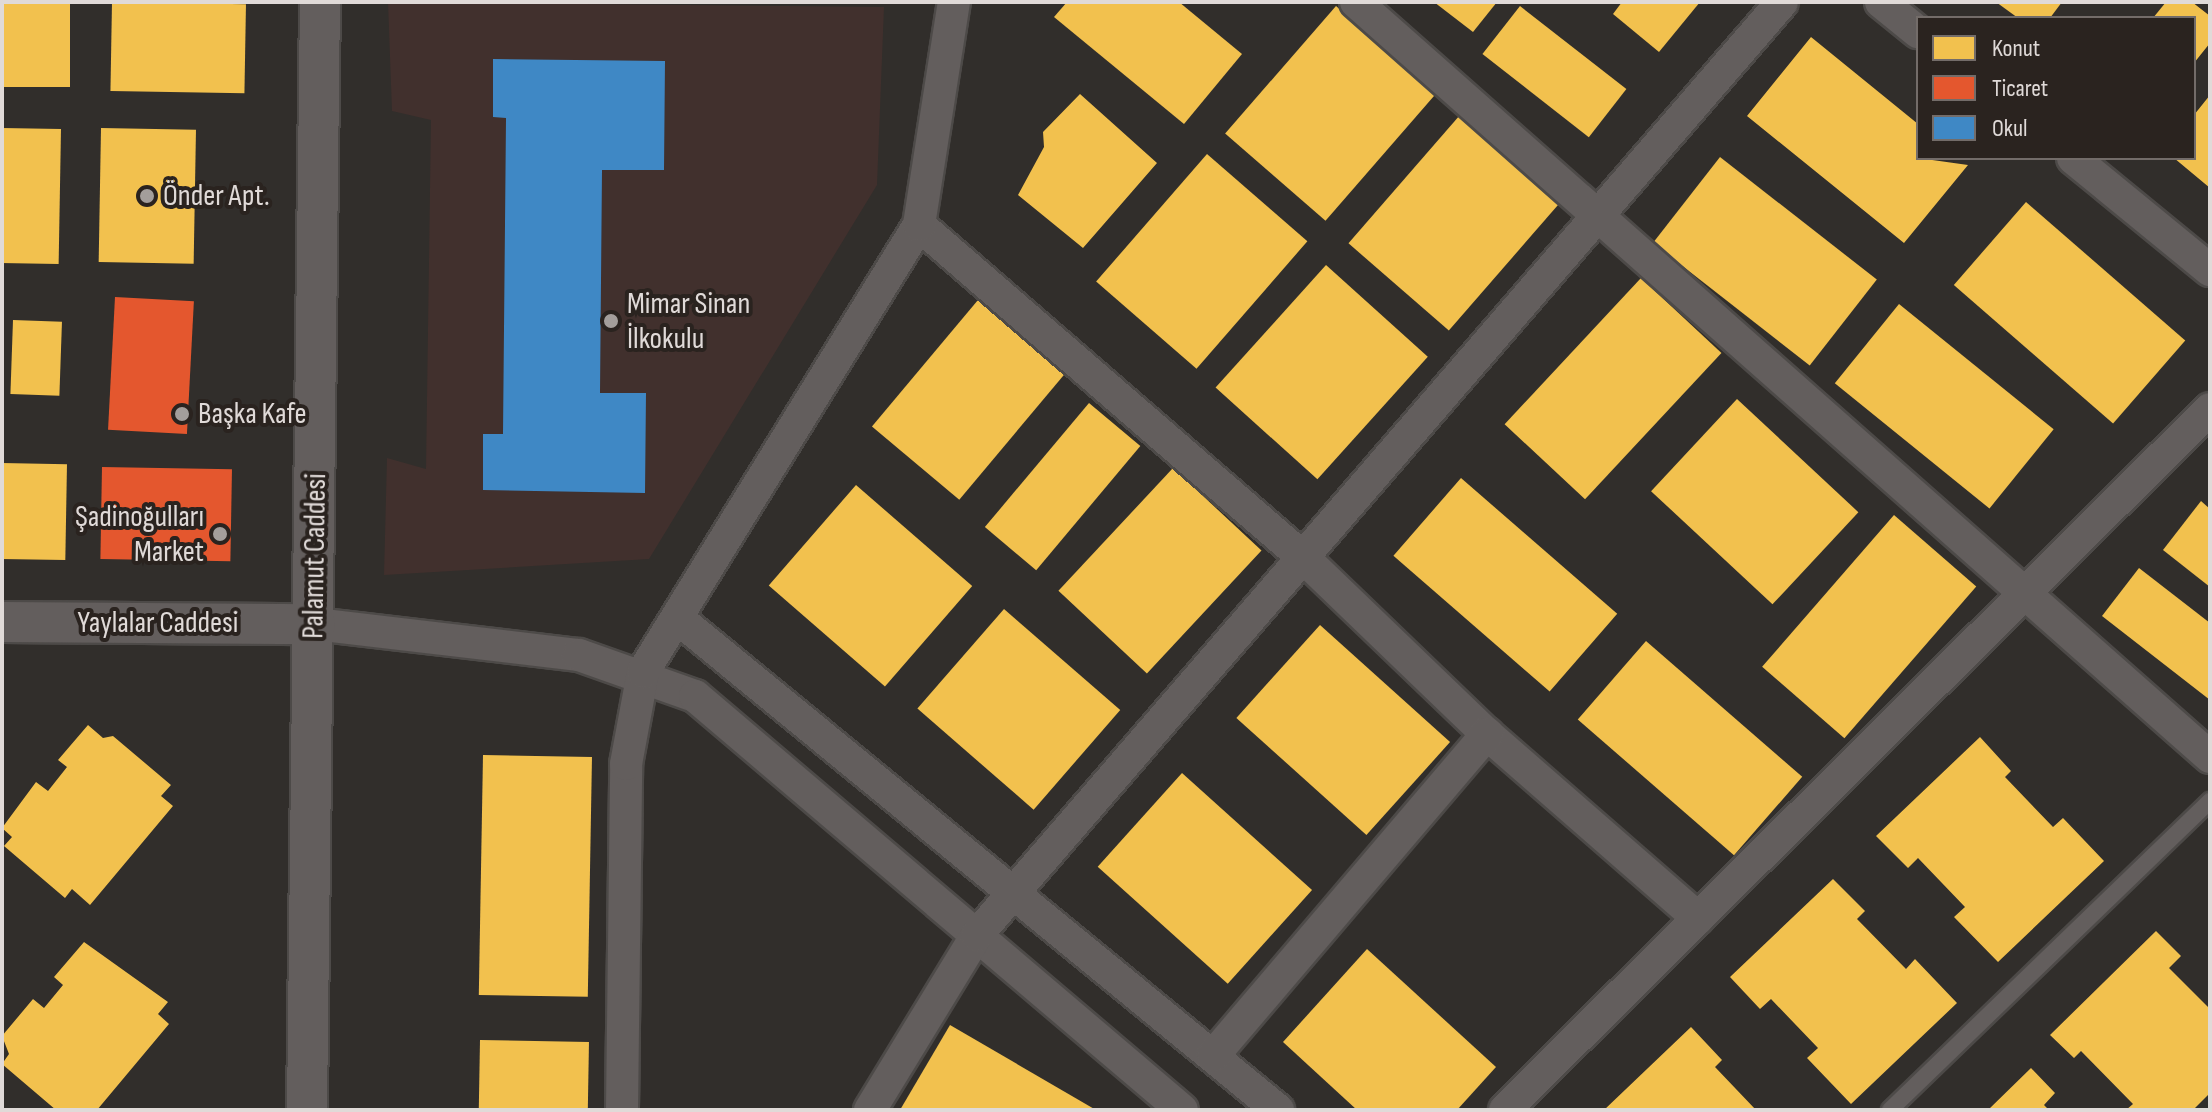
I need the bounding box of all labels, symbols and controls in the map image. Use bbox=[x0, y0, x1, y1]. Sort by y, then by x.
legend bbox=[1916, 16, 2196, 160]
text: Konut bbox=[1992, 34, 2040, 63]
text: Ticaret bbox=[1992, 74, 2048, 103]
text: Okul bbox=[1992, 114, 2028, 143]
place label: Önder Apt. bbox=[163, 178, 270, 214]
marker: Önder Apt. bbox=[138, 187, 156, 205]
place label: Mimar Sinan İlkokulu bbox=[627, 286, 750, 356]
marker: Mimar Sinan İlkokulu bbox=[602, 312, 620, 330]
place label: Başka Kafe bbox=[198, 396, 307, 432]
marker: Başka Kafe bbox=[173, 405, 191, 423]
street label: Palamut Caddesi bbox=[296, 473, 334, 639]
place label: Şadinoğulları Market bbox=[75, 499, 204, 570]
marker: Şadinoğulları Market bbox=[211, 525, 229, 543]
street label: Yaylalar Caddesi bbox=[78, 605, 238, 641]

